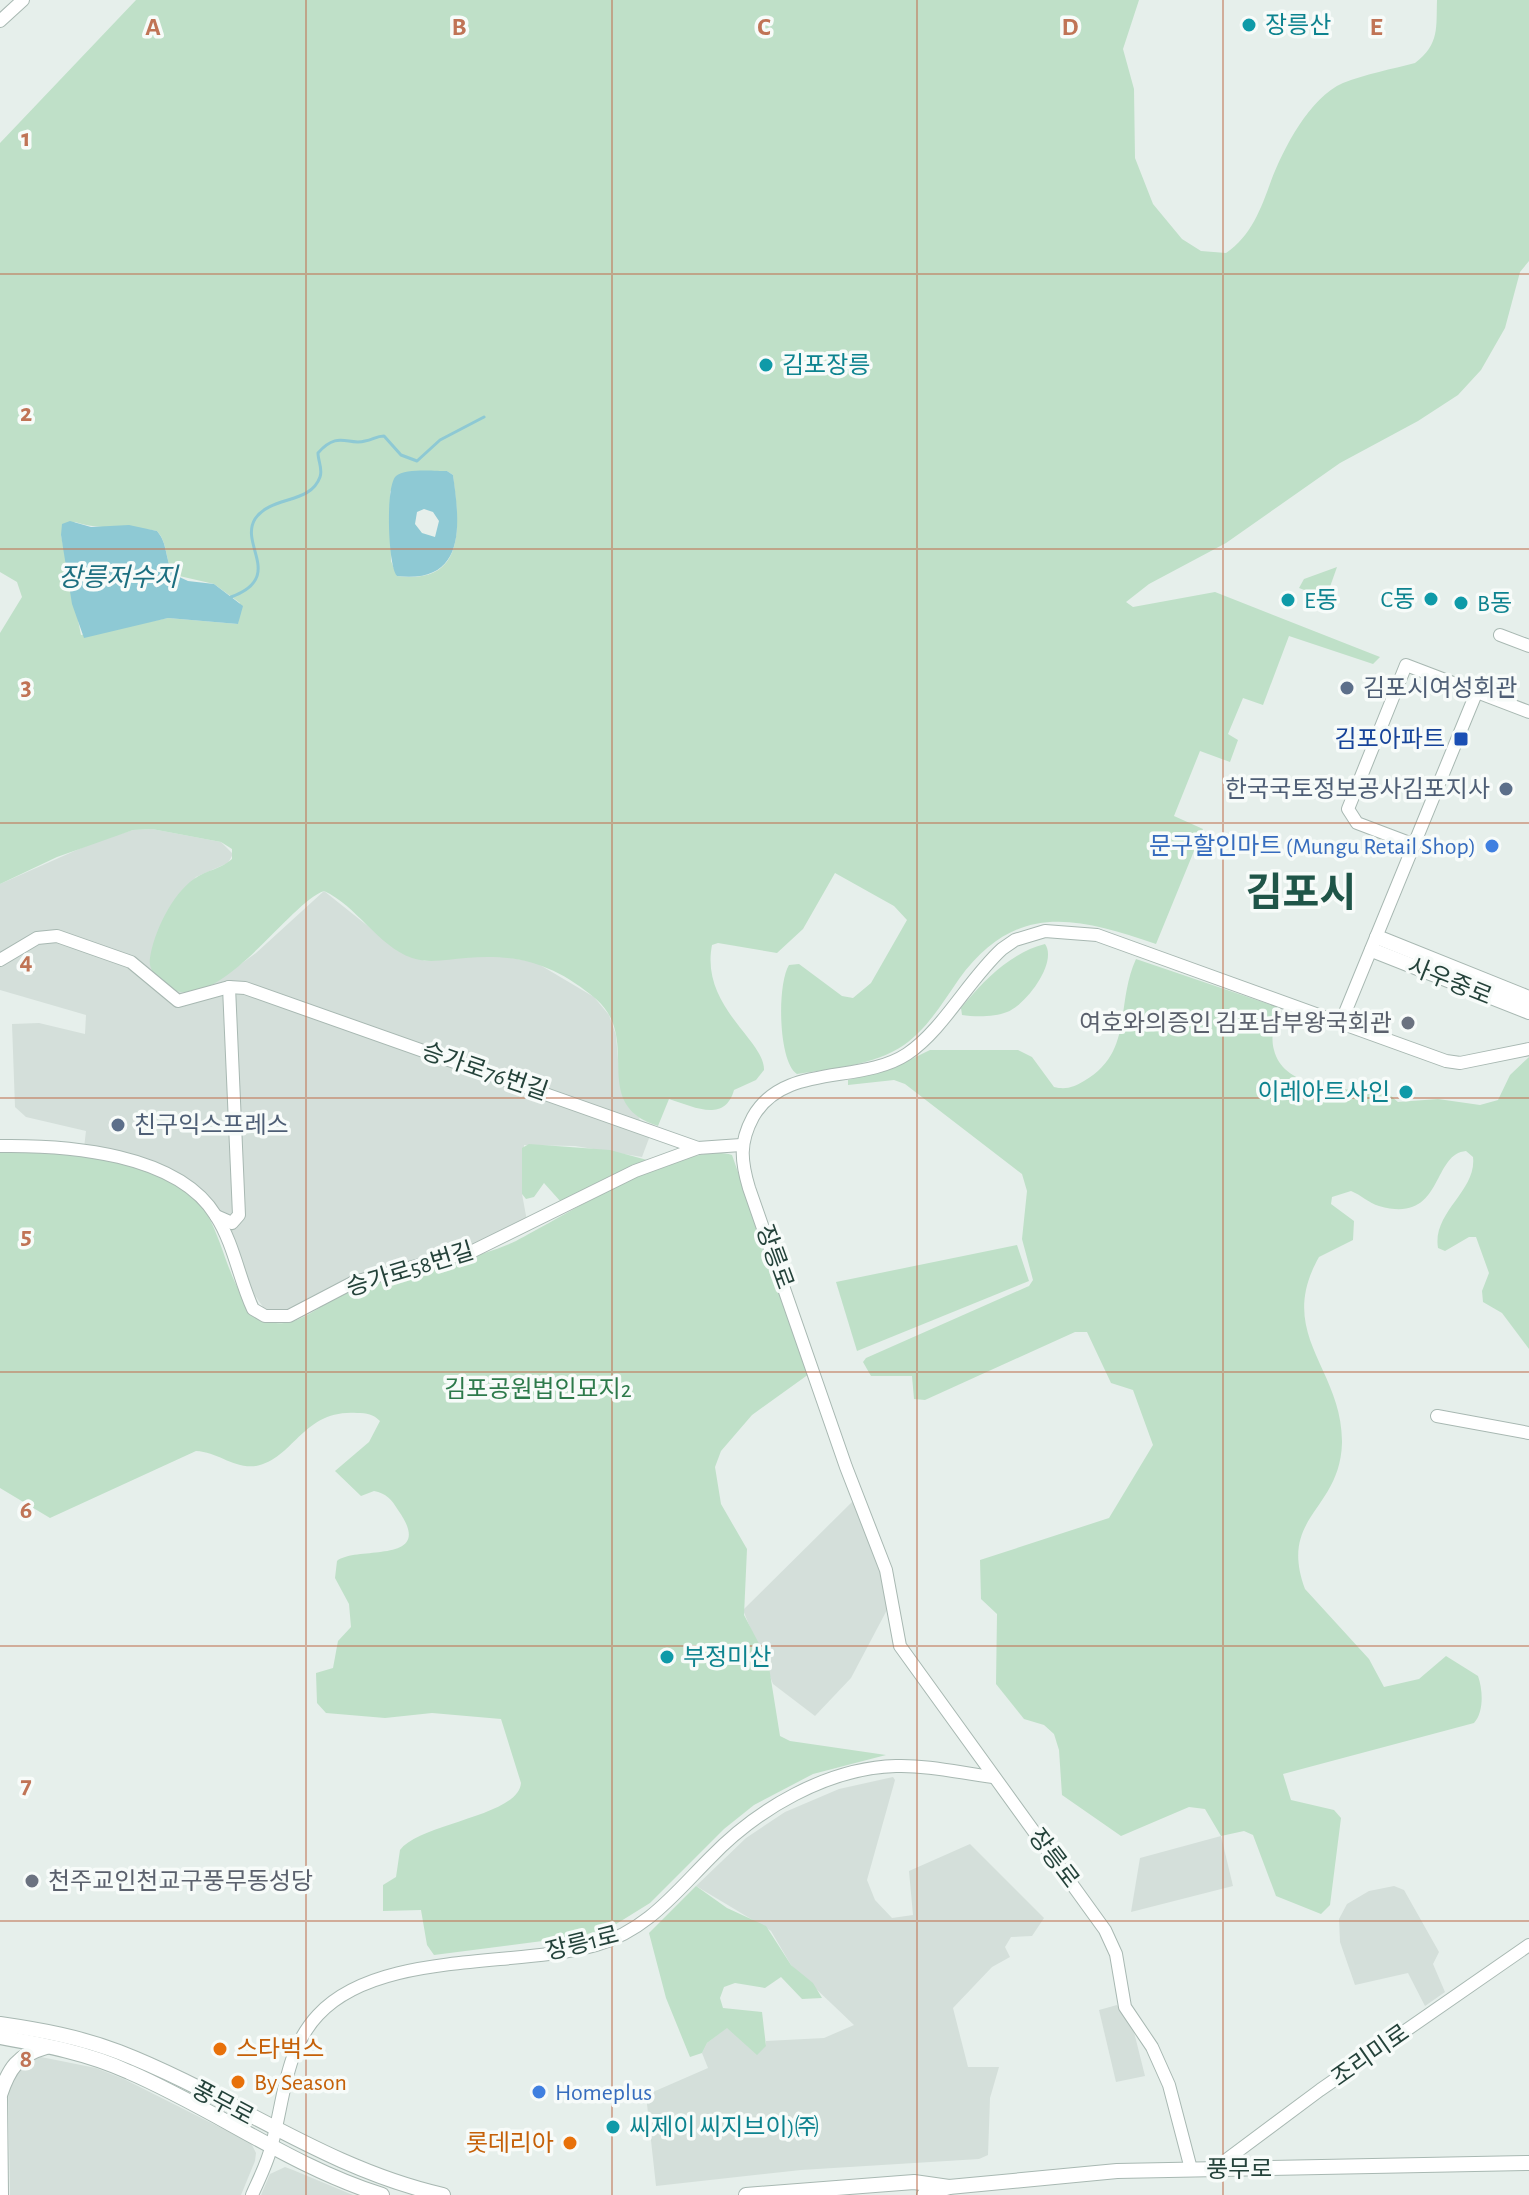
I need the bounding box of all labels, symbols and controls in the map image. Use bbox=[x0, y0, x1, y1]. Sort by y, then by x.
place label: 장릉산 bbox=[1265, 12, 1331, 38]
text: A bbox=[145, 14, 161, 40]
text: B bbox=[451, 14, 467, 40]
text: C bbox=[757, 14, 771, 40]
text: D bbox=[1061, 14, 1079, 40]
text: E bbox=[1369, 14, 1383, 40]
marker: 장릉산 bbox=[1240, 16, 1258, 34]
text: 1 bbox=[21, 125, 31, 151]
place label: 김포장릉 bbox=[782, 352, 870, 378]
marker: 김포장릉 bbox=[757, 356, 775, 374]
text: 2 bbox=[20, 400, 32, 426]
water label: 장릉저수지 bbox=[58, 564, 180, 591]
place label: C동 bbox=[1380, 588, 1415, 612]
place label: E동 bbox=[1304, 589, 1338, 613]
marker: C동 bbox=[1422, 590, 1440, 608]
marker: E동 bbox=[1279, 591, 1297, 609]
place label: B동 bbox=[1477, 592, 1512, 616]
marker: B동 bbox=[1452, 594, 1470, 612]
text: 3 bbox=[20, 674, 32, 700]
place label: 김포시여성회관 bbox=[1363, 676, 1518, 701]
marker: 김포시여성회관 bbox=[1338, 679, 1356, 697]
place label: 김포아파트 bbox=[1335, 727, 1445, 752]
marker: 김포아파트 bbox=[1452, 730, 1470, 748]
place label: 한국국토정보공사김포지사 bbox=[1225, 777, 1490, 802]
marker: 한국국토정보공사김포지사 bbox=[1497, 780, 1515, 798]
place label: 문구할인마트 (Mungu Retail Shop) bbox=[1149, 833, 1476, 859]
marker: 문구할인마트 (Mungu Retail Shop) bbox=[1483, 837, 1501, 855]
district label: 김포시 bbox=[1246, 872, 1356, 914]
text: 4 bbox=[19, 948, 33, 974]
street label: 사우중로 bbox=[1404, 953, 1495, 1010]
place label: 여호와의증인 김포남부왕국회관 bbox=[1079, 1011, 1392, 1036]
marker: 여호와의증인 김포남부왕국회관 bbox=[1399, 1014, 1417, 1032]
street label: 승가로76번길 bbox=[419, 1038, 551, 1105]
place label: 이레아트사인 bbox=[1258, 1080, 1390, 1105]
marker: 이레아트사인 bbox=[1397, 1083, 1415, 1101]
place label: 친구익스프레스 bbox=[134, 1113, 289, 1138]
marker: 친구익스프레스 bbox=[109, 1116, 127, 1134]
street label: 장릉로 bbox=[751, 1221, 799, 1293]
text: 5 bbox=[20, 1223, 32, 1249]
street label: 승가로58번길 bbox=[343, 1238, 477, 1301]
park label: 김포공원법인묘지2 bbox=[444, 1377, 632, 1402]
text: 6 bbox=[20, 1497, 32, 1523]
place label: 부정미산 bbox=[683, 1645, 771, 1670]
marker: 부정미산 bbox=[658, 1648, 676, 1666]
text: 7 bbox=[20, 1772, 32, 1798]
street label: 장릉로 bbox=[1024, 1824, 1084, 1892]
place label: 천주교인천교구풍무동성당 bbox=[48, 1869, 313, 1894]
marker: 천주교인천교구풍무동성당 bbox=[23, 1872, 41, 1890]
street label: 장릉1로 bbox=[543, 1921, 621, 1965]
street label: 조리미로 bbox=[1327, 2020, 1414, 2091]
place label: 스타벅스 bbox=[236, 2037, 324, 2062]
marker: 스타벅스 bbox=[211, 2040, 229, 2058]
text: 8 bbox=[20, 2046, 32, 2072]
place label: By Season bbox=[254, 2071, 347, 2095]
marker: By Season bbox=[229, 2073, 247, 2091]
street label: 풍무로 bbox=[188, 2078, 257, 2130]
place label: Homeplus bbox=[555, 2081, 652, 2105]
marker: Homeplus bbox=[530, 2083, 548, 2101]
place label: 씨제이 씨지브이)㈜ bbox=[629, 2114, 819, 2140]
marker: 씨제이 씨지브이)㈜ bbox=[604, 2118, 622, 2136]
place label: 롯데리아 bbox=[466, 2131, 554, 2156]
marker: 롯데리아 bbox=[561, 2134, 579, 2152]
street label: 풍무로 bbox=[1206, 2158, 1272, 2182]

